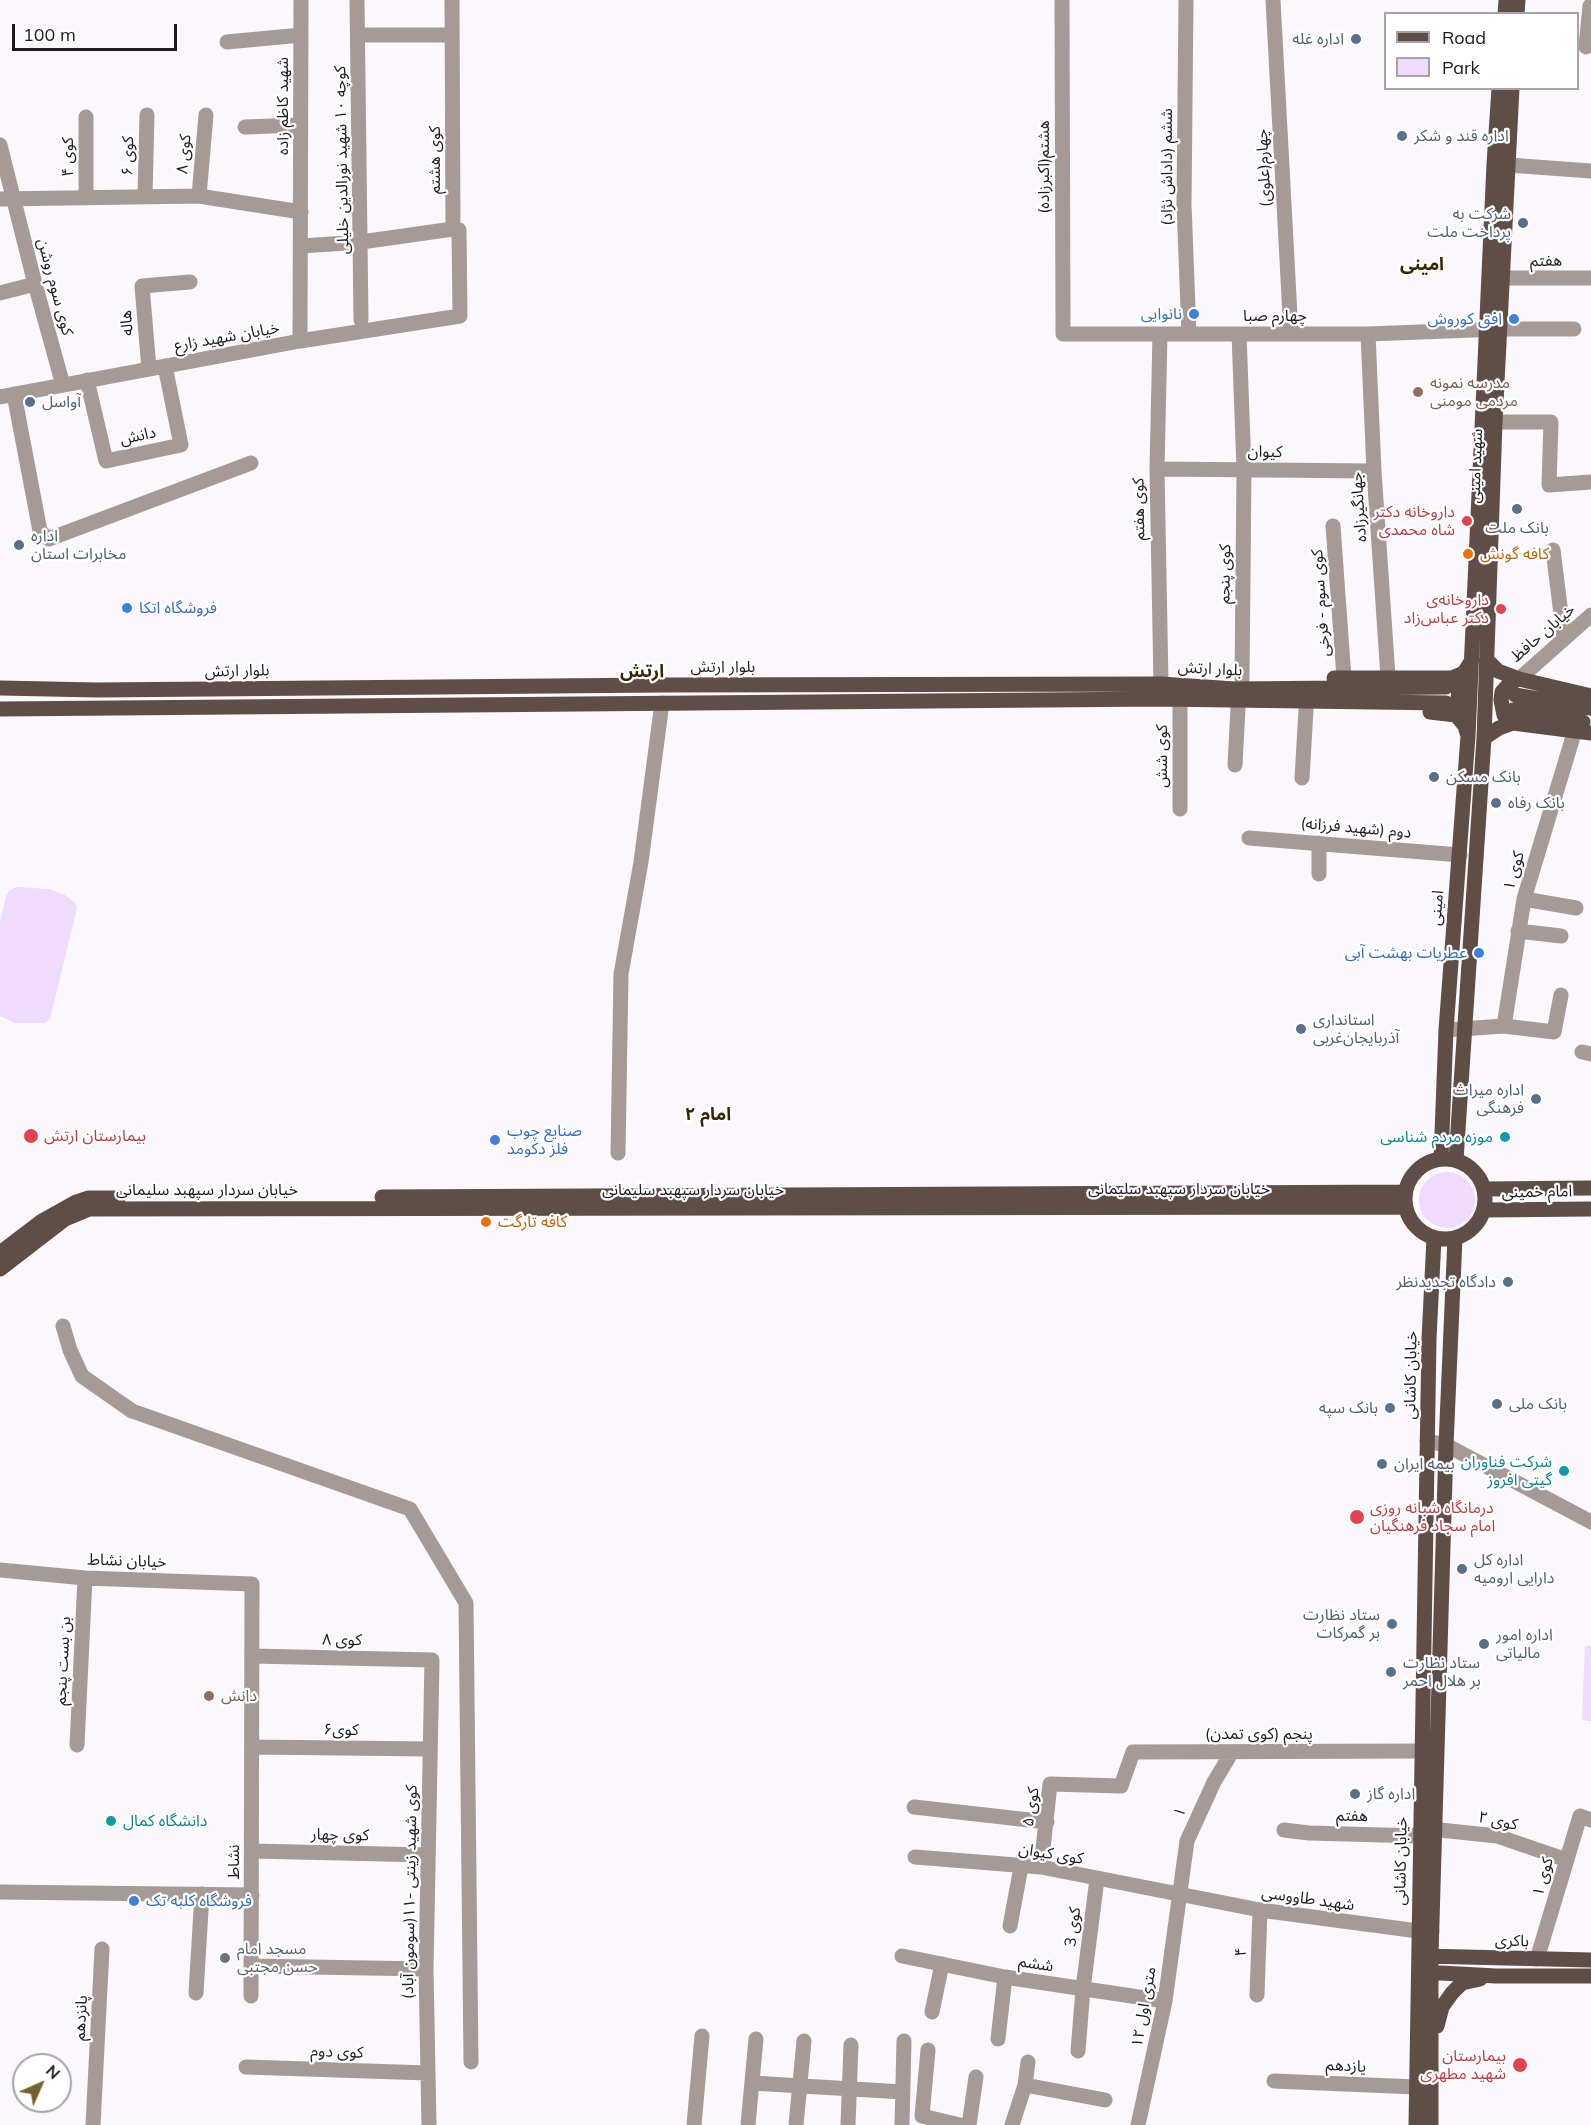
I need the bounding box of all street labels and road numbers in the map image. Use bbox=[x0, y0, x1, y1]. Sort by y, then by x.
street label: شهید کاظم زاده bbox=[273, 57, 293, 155]
street label: کوچه ۱۰ شهید نورالدین خلیلی bbox=[331, 66, 353, 254]
street label: ششم (داداش نژاد) bbox=[1157, 108, 1177, 226]
street label: هشتم(اکبرزاده) bbox=[1034, 120, 1054, 214]
street label: کوی هشتم bbox=[425, 126, 445, 194]
street label: چهارم(علوی) bbox=[1252, 129, 1276, 207]
street label: کوی ۸ bbox=[173, 133, 195, 175]
street label: کوی ۶ bbox=[118, 136, 138, 176]
street label: کوی ۴ bbox=[58, 137, 78, 177]
street label: کوی سوم روشن bbox=[33, 236, 77, 338]
street label: هفتم bbox=[1530, 251, 1562, 271]
street label: چهارم صبا bbox=[1243, 306, 1307, 326]
street label: هاله bbox=[117, 309, 137, 337]
street label: خیابان شهید زارع bbox=[173, 318, 281, 356]
street label: دانش bbox=[118, 423, 158, 449]
street label: شهید امینی bbox=[1465, 428, 1487, 504]
street label: کیوان bbox=[1247, 442, 1283, 462]
street label: جهانگیرزاده bbox=[1347, 471, 1371, 543]
street label: کوی هفتم bbox=[1129, 478, 1149, 540]
street label: کوی پنجم bbox=[1215, 544, 1235, 604]
street label: کوی سوم - فرخی bbox=[1308, 549, 1334, 657]
street label: خیابان حافظ bbox=[1507, 600, 1579, 666]
street label: بلوار ارتش bbox=[691, 657, 755, 677]
street label: بلوار ارتش bbox=[1177, 658, 1243, 680]
street label: بلوار ارتش bbox=[204, 661, 270, 681]
street label: کوی شش bbox=[1152, 724, 1172, 788]
street label: دوم (شهید فرزانه) bbox=[1300, 814, 1412, 842]
street label: کوی ۱ bbox=[1499, 849, 1529, 893]
street label: امینی bbox=[1426, 890, 1448, 926]
street label: خیابان سردار سپهبد سلیمانی bbox=[1088, 1179, 1270, 1199]
street label: خیابان سردار سپهبد سلیمانی bbox=[116, 1180, 298, 1200]
street label: خیابان سردار سپهبد سلیمانی bbox=[602, 1180, 784, 1200]
street label: امام خمینی bbox=[1501, 1182, 1573, 1202]
street label: خیابان کاشانی bbox=[1401, 1331, 1421, 1419]
street label: خیابان نشاط bbox=[87, 1550, 167, 1572]
street label: بن بست پنجم bbox=[51, 1616, 75, 1706]
street label: کوی ۸ bbox=[322, 1630, 362, 1650]
street label: کوی۶ bbox=[323, 1720, 359, 1740]
street label: پنجم (کوی تمدن) bbox=[1205, 1724, 1313, 1744]
street label: کوی شهید زینتی -۱۱(سومون آباد) bbox=[399, 1785, 421, 1999]
street label: کوی ۵ bbox=[1018, 1786, 1044, 1828]
street label: ۱ bbox=[1169, 1804, 1191, 1820]
street label: هفتم bbox=[1336, 1806, 1368, 1826]
street label: کوی ۲ bbox=[1477, 1807, 1519, 1835]
street label: خیابان کاشانی bbox=[1391, 1817, 1411, 1905]
street label: کوی چهار bbox=[311, 1825, 369, 1845]
street label: کوی کیوان bbox=[1017, 1839, 1085, 1869]
street label: نشاط bbox=[224, 1844, 244, 1880]
street label: کوی ۱ bbox=[1528, 1855, 1558, 1899]
street label: شهید طاووسی bbox=[1260, 1883, 1356, 1915]
street label: کوی 3 bbox=[1061, 1906, 1085, 1948]
street label: باکری bbox=[1495, 1931, 1529, 1951]
street label: ۴ bbox=[1231, 1947, 1251, 1957]
street label: ششم bbox=[1017, 1952, 1055, 1976]
street label: ۱۲ متری اول bbox=[1127, 1965, 1161, 2049]
street label: پانزدهم bbox=[70, 1995, 92, 2041]
street label: کوی دوم bbox=[310, 2041, 364, 2063]
street label: یازدهم bbox=[1325, 2055, 1367, 2077]

